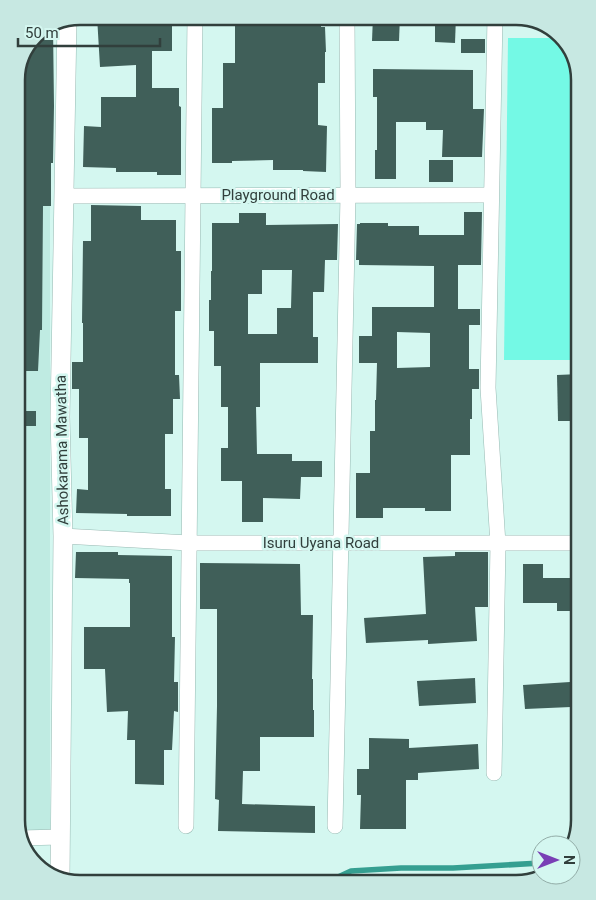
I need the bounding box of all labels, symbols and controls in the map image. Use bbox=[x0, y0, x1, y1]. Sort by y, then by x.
scale bar bbox=[18, 15, 160, 47]
text: 50 m bbox=[25, 24, 59, 42]
street label: Playground Road bbox=[221, 186, 335, 204]
street label: Ashokarama Mawatha bbox=[52, 375, 72, 525]
street label: Isuru Uyana Road bbox=[263, 534, 379, 552]
north arrow bbox=[531, 835, 581, 885]
text: N bbox=[561, 855, 577, 865]

